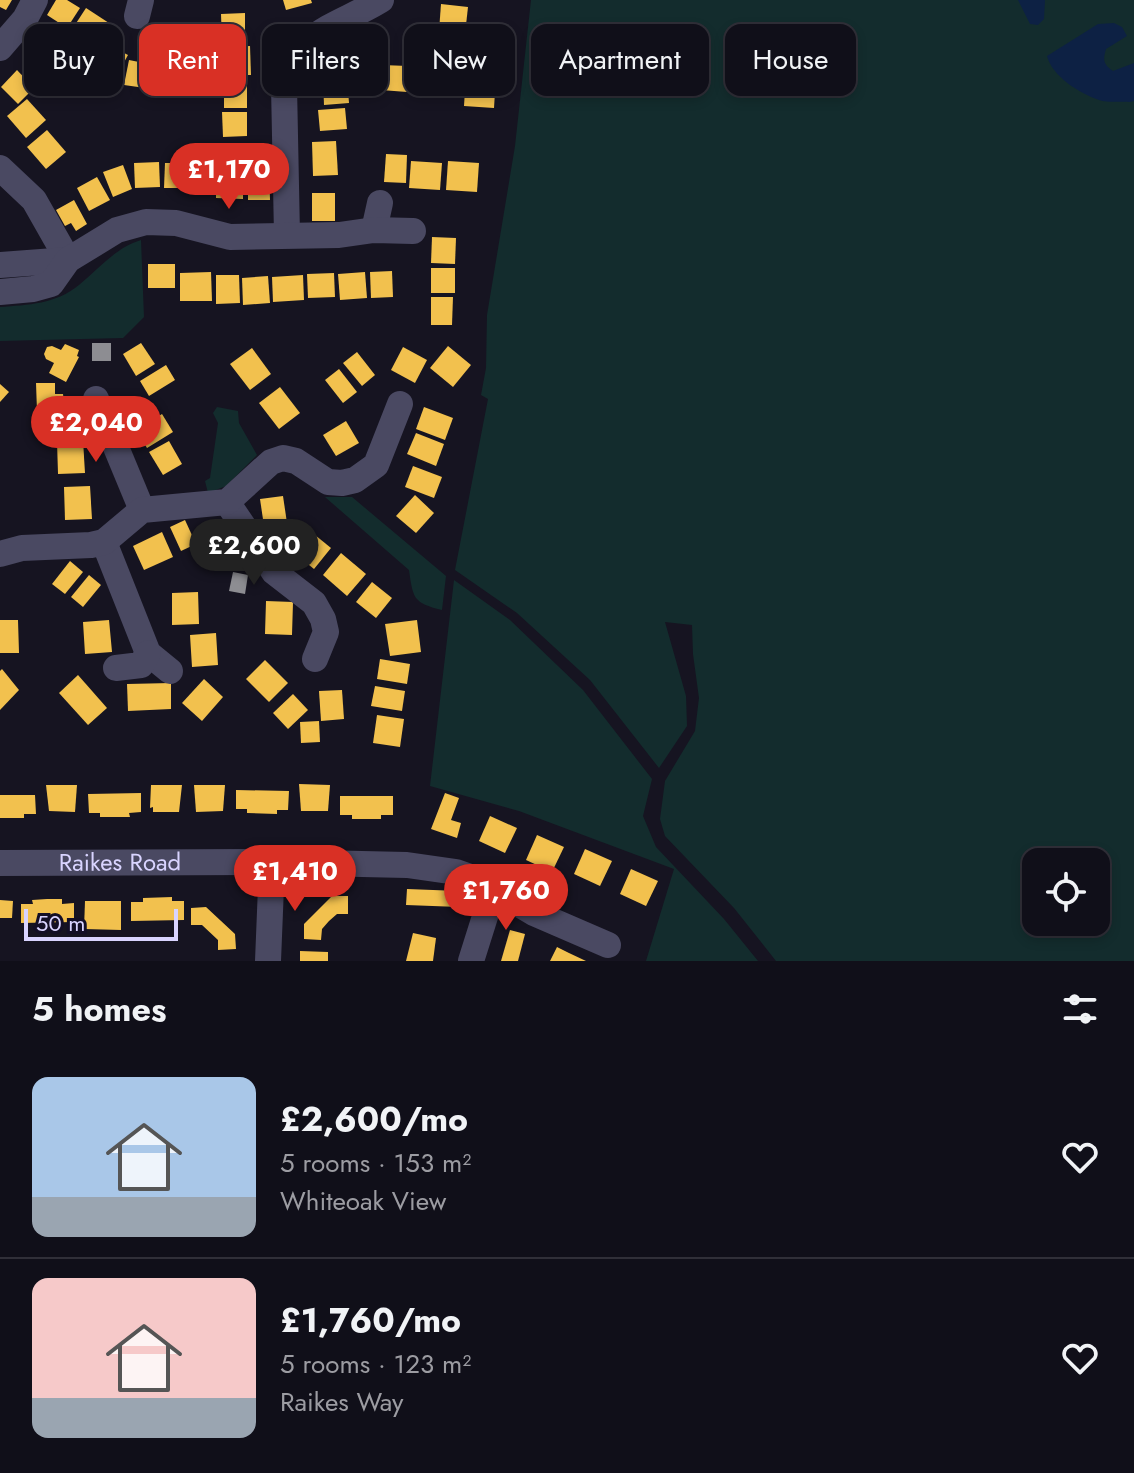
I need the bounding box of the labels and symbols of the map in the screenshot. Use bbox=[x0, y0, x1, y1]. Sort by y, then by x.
pin: £1,170 bbox=[164, 143, 294, 211]
pin: £2,040 bbox=[31, 396, 161, 464]
pin: £2,600 bbox=[189, 519, 319, 587]
street label: Raikes Road bbox=[59, 844, 181, 880]
pin: £1,410 bbox=[230, 845, 360, 913]
pin: £1,760 bbox=[441, 864, 571, 932]
scale bar bbox=[24, 905, 178, 941]

